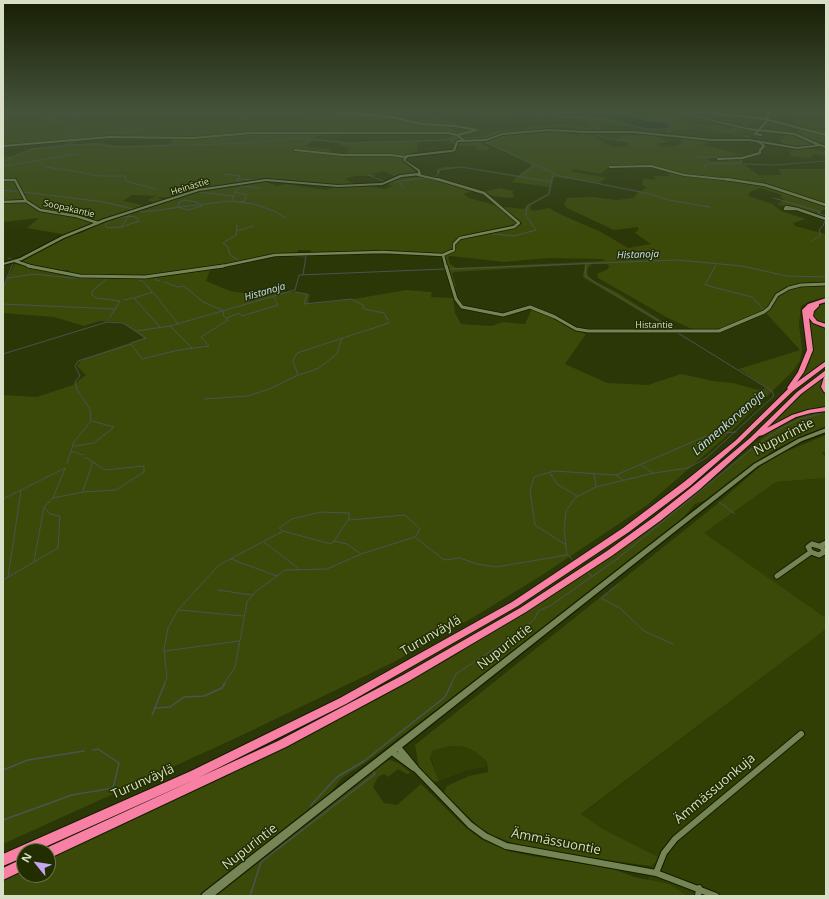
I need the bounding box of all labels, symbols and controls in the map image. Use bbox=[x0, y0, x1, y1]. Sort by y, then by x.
street label: Heinästie bbox=[170, 176, 210, 198]
street label: Soopakantie bbox=[42, 198, 96, 220]
water label: Histanoja bbox=[617, 248, 659, 262]
water label: Histanoja bbox=[243, 280, 287, 304]
street label: Histantie bbox=[635, 320, 673, 330]
water label: Lännenkorvenoja bbox=[690, 388, 768, 458]
street label: Nupurintie bbox=[751, 415, 817, 459]
street label: Turunväylä bbox=[398, 612, 464, 660]
street label: Nupurintie bbox=[474, 621, 536, 673]
street label: Ämmässuonkuja bbox=[671, 751, 759, 827]
street label: Turunväylä bbox=[109, 761, 177, 803]
street label: Nupurintie bbox=[219, 821, 281, 873]
street label: Ämmässuontie bbox=[510, 826, 602, 858]
north arrow bbox=[16, 843, 56, 883]
text: N bbox=[17, 850, 35, 865]

